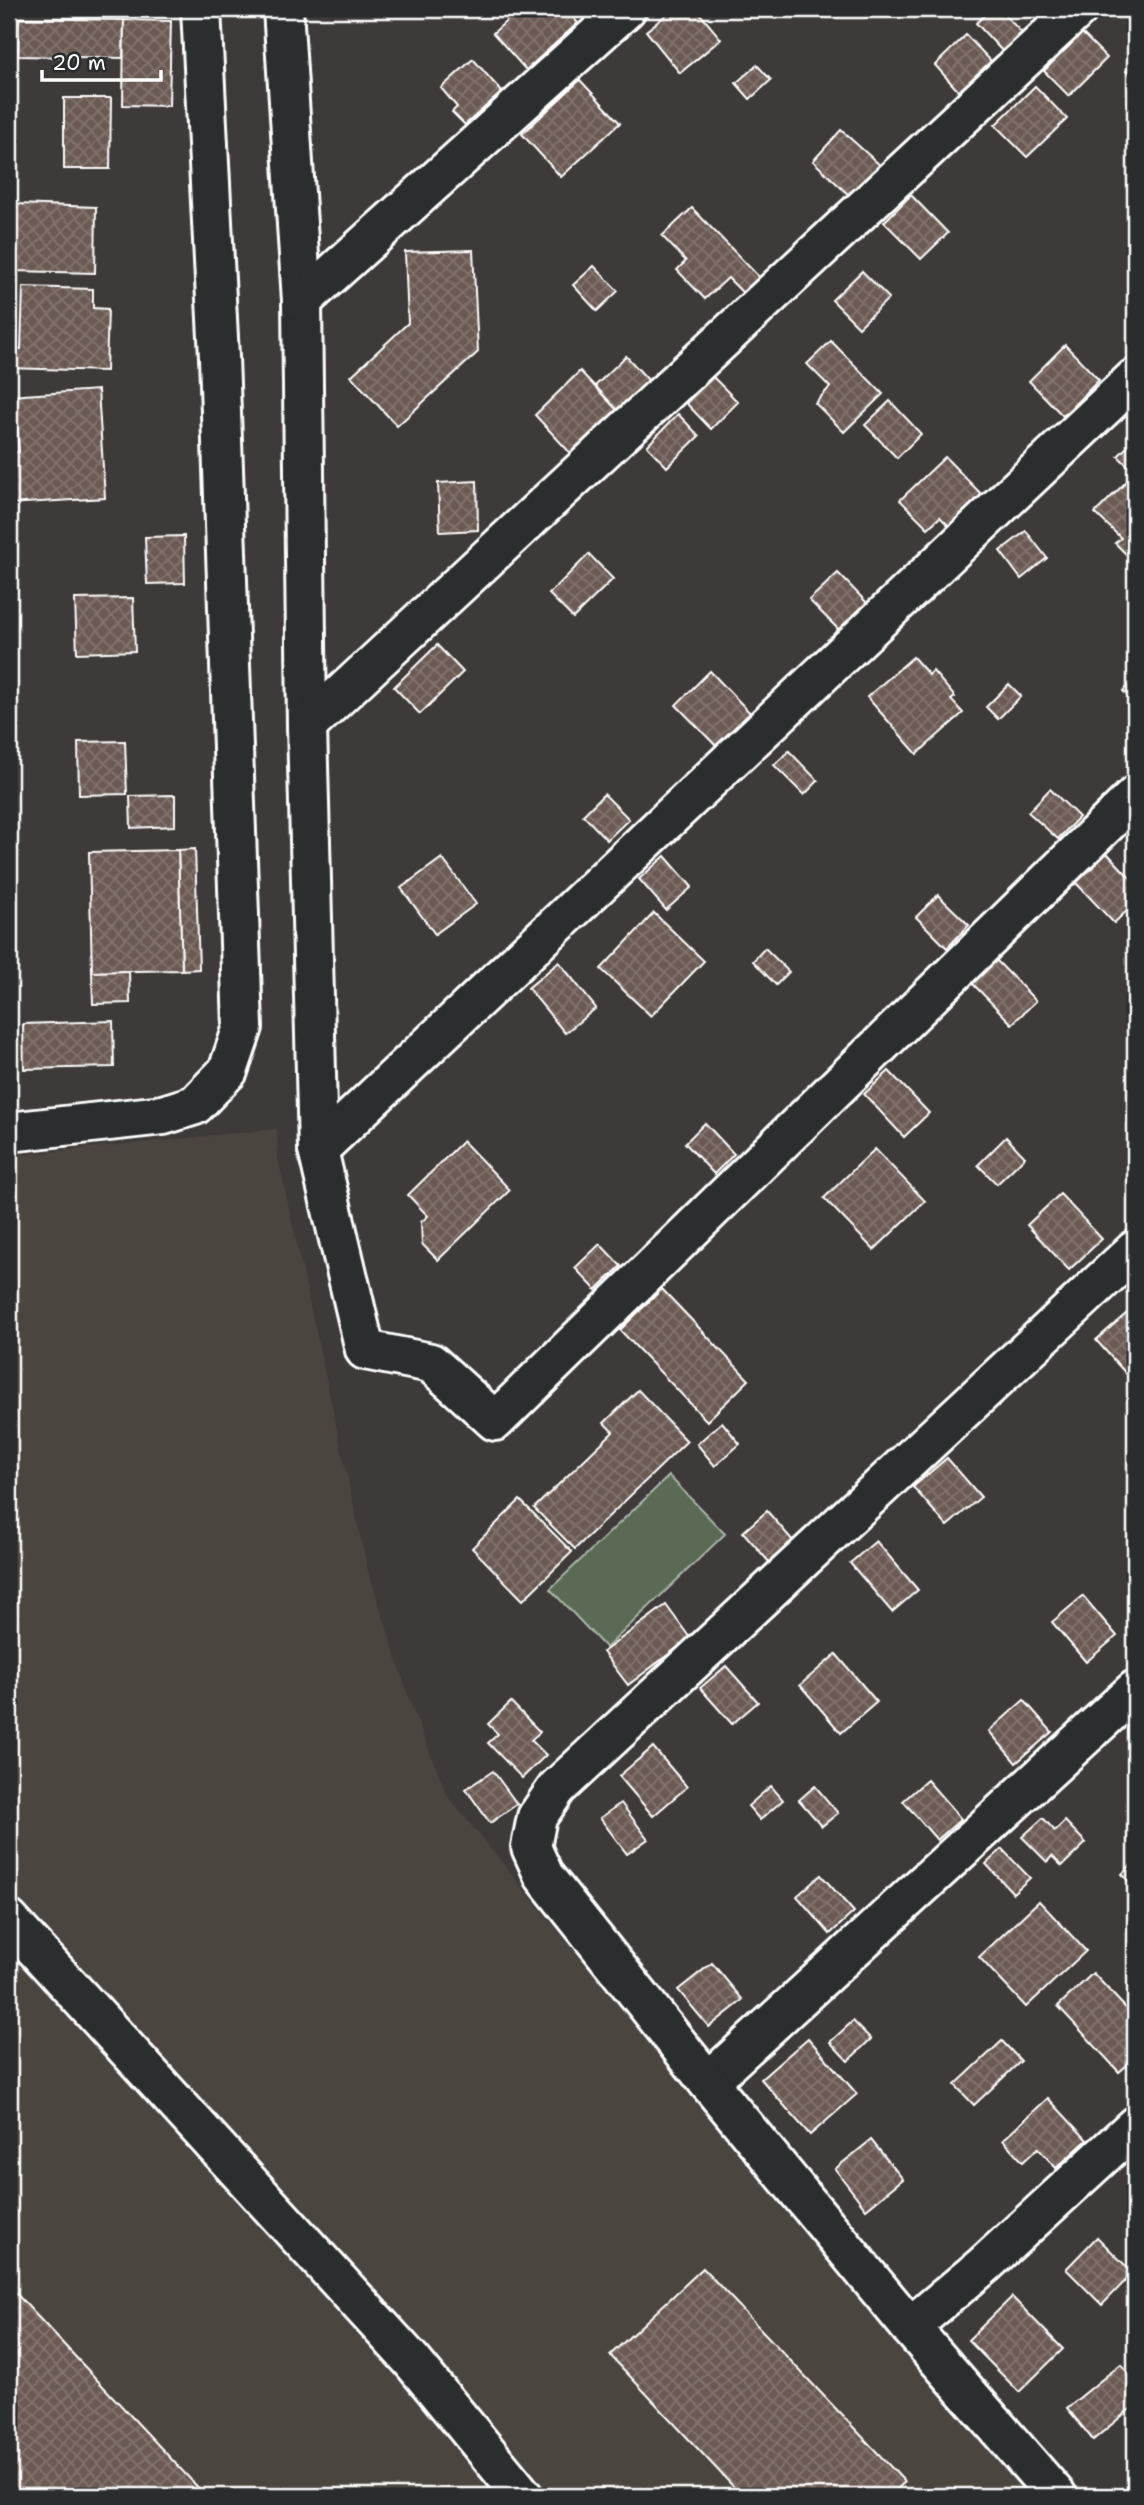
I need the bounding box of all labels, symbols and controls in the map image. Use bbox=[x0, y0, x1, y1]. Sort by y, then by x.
scale bar bbox=[42, 38, 161, 82]
text: 20 m bbox=[52, 49, 106, 77]

